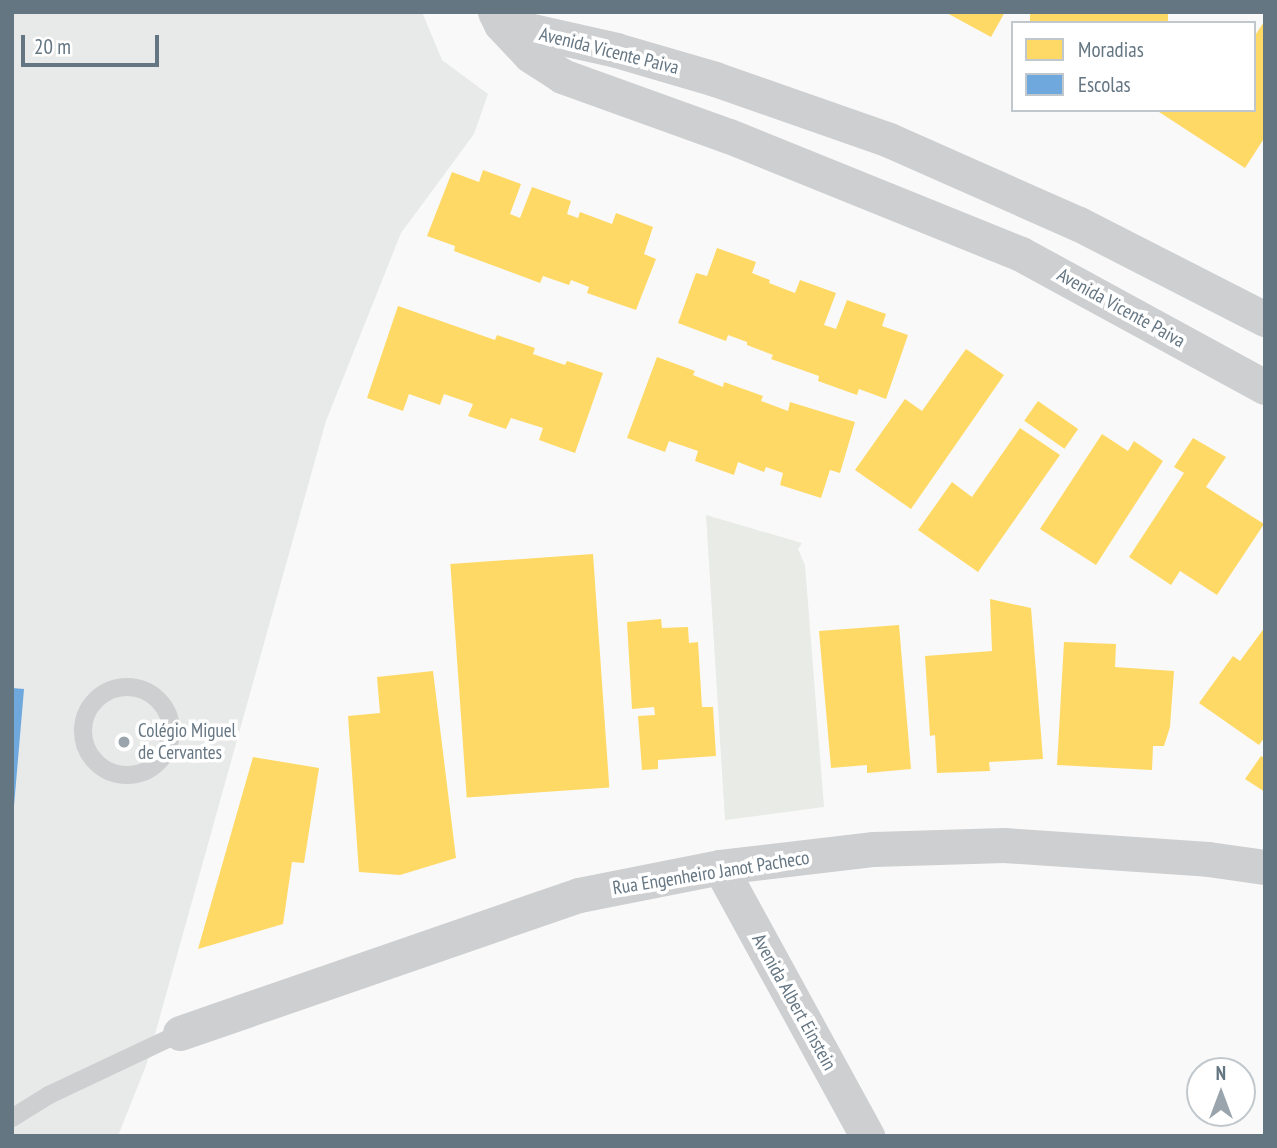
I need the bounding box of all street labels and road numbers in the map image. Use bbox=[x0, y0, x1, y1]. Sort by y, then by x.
street label: Avenida Vicente Paiva bbox=[537, 23, 681, 79]
street label: Avenida Vicente Paiva bbox=[1053, 263, 1189, 353]
street label: Rua Engenheiro Janot Pacheco bbox=[611, 846, 811, 900]
street label: Avenida Albert Einstein bbox=[747, 930, 841, 1074]

